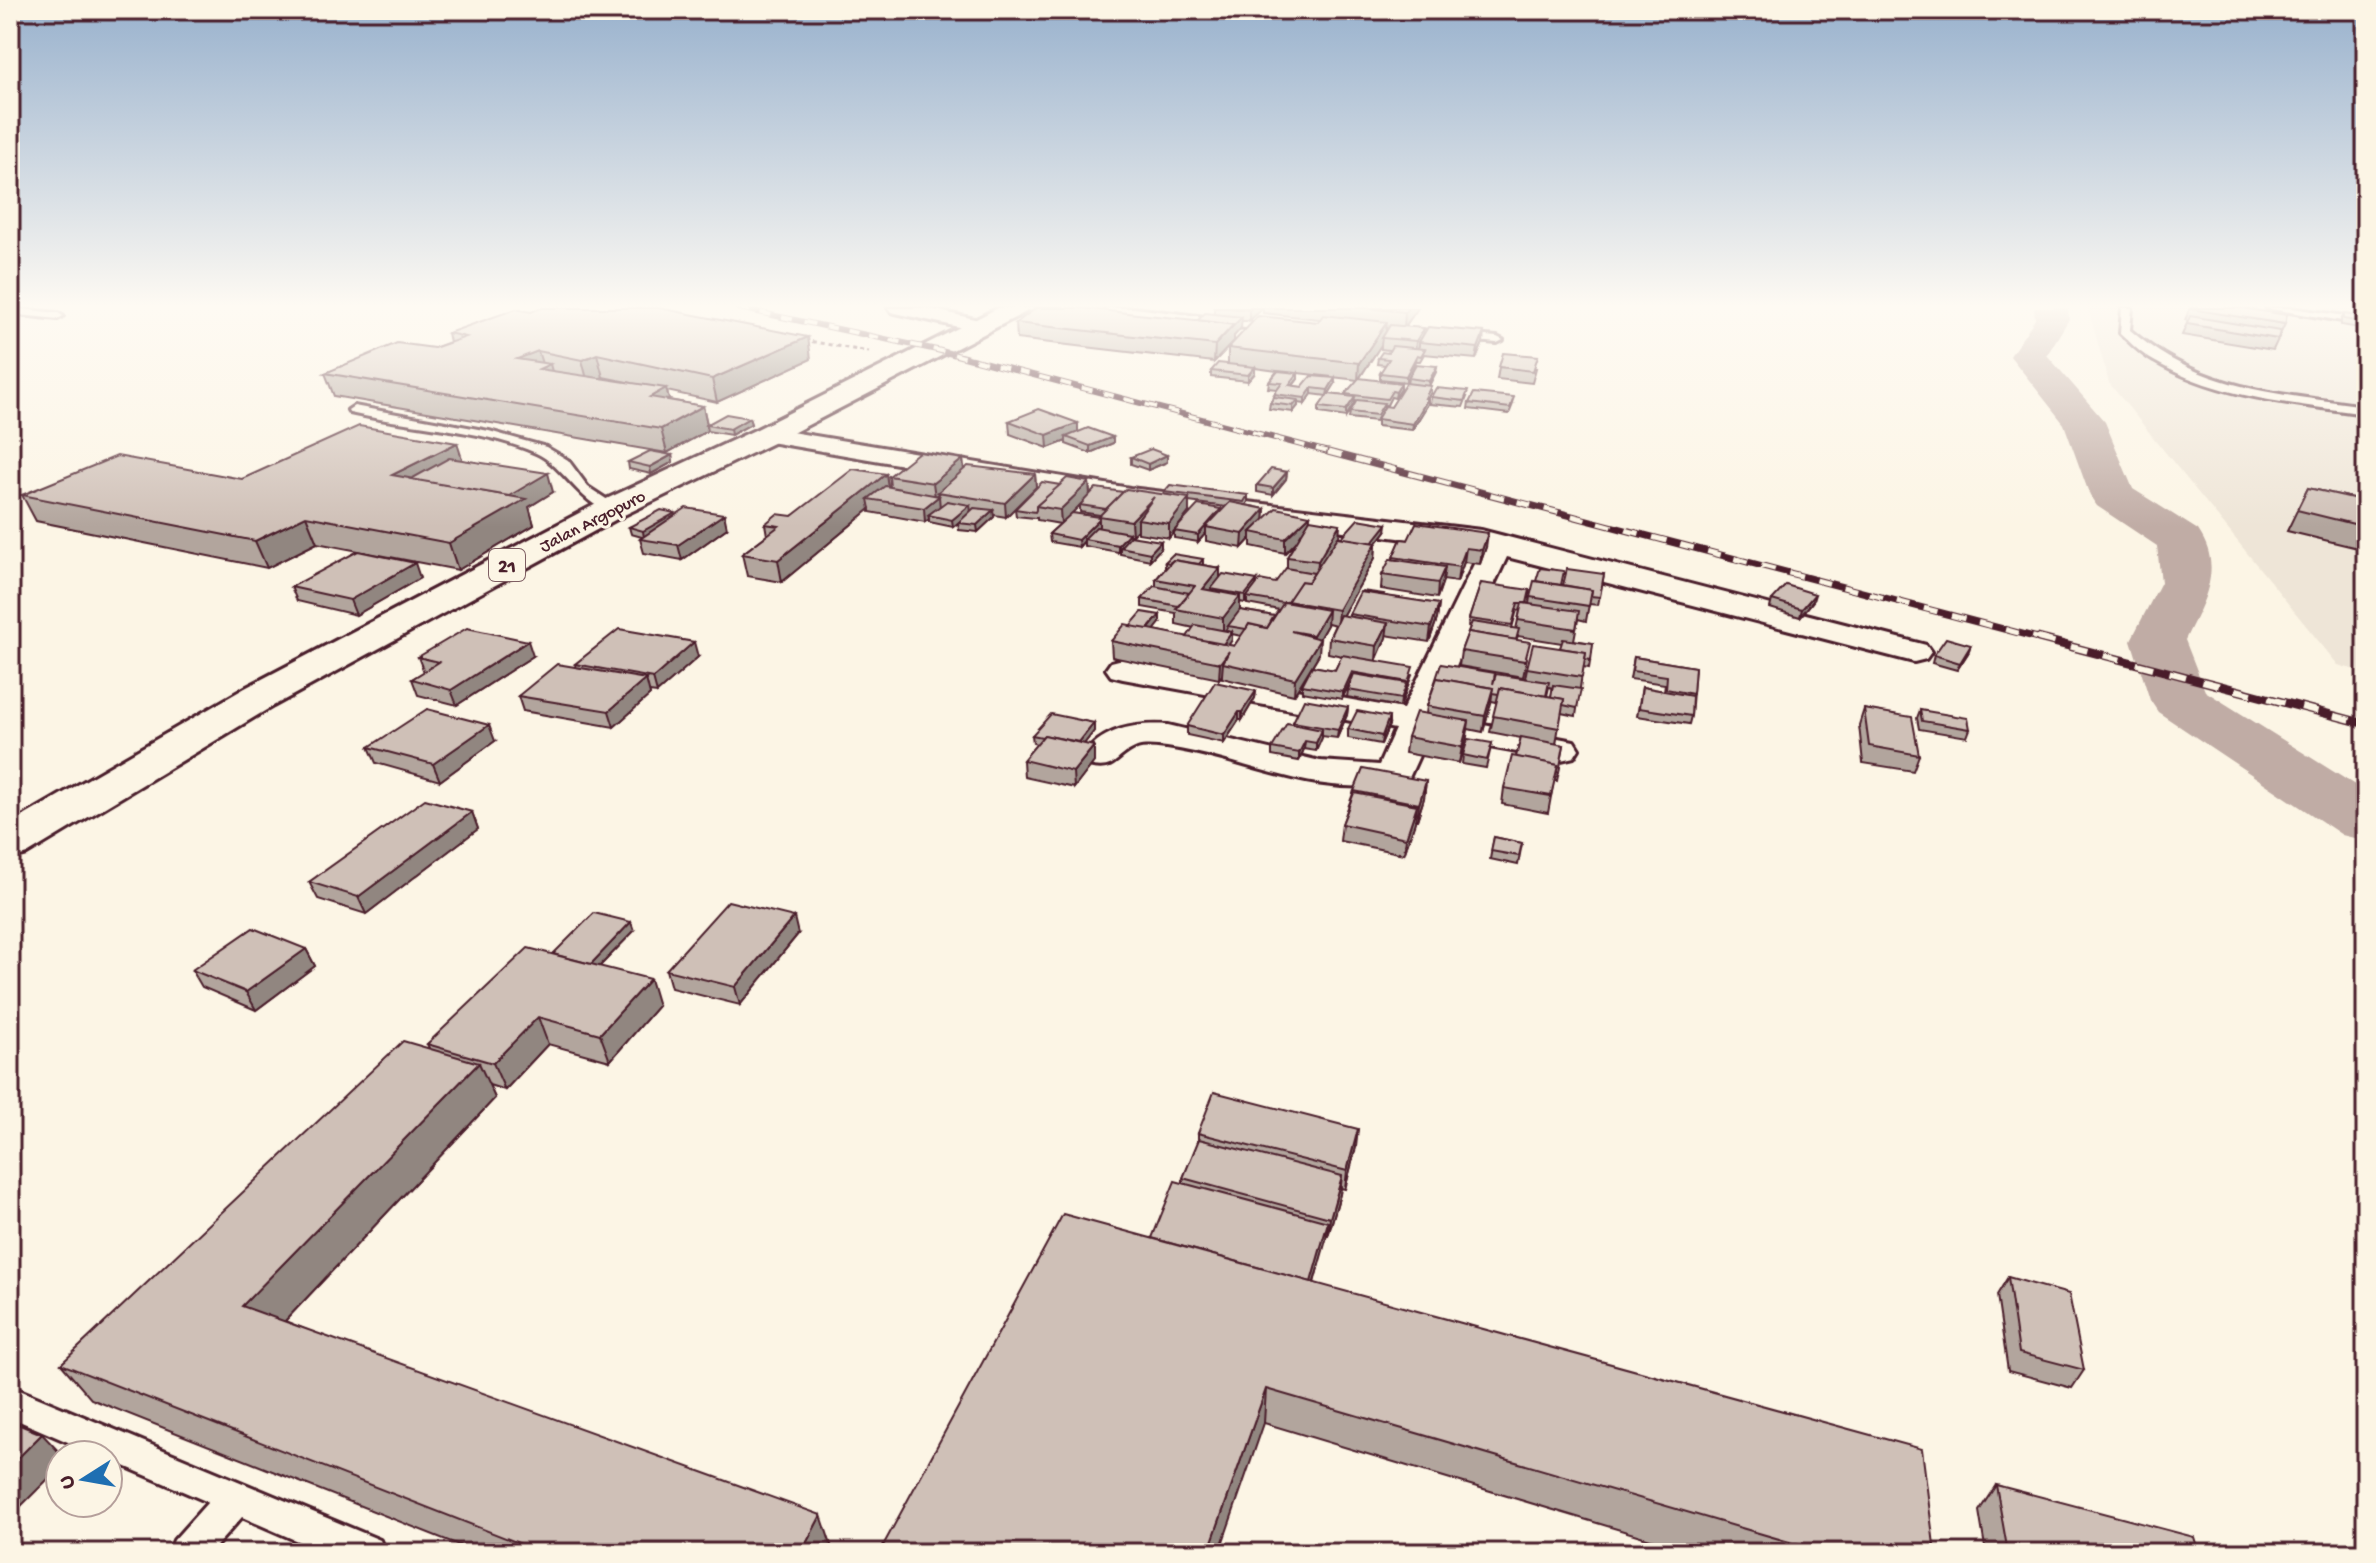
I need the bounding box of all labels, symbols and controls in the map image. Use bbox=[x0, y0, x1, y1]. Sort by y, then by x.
street label: Jalan Argopuro bbox=[537, 487, 650, 558]
road number: 21 bbox=[489, 549, 525, 581]
north arrow bbox=[44, 1439, 124, 1519]
text: U bbox=[54, 1473, 82, 1491]

